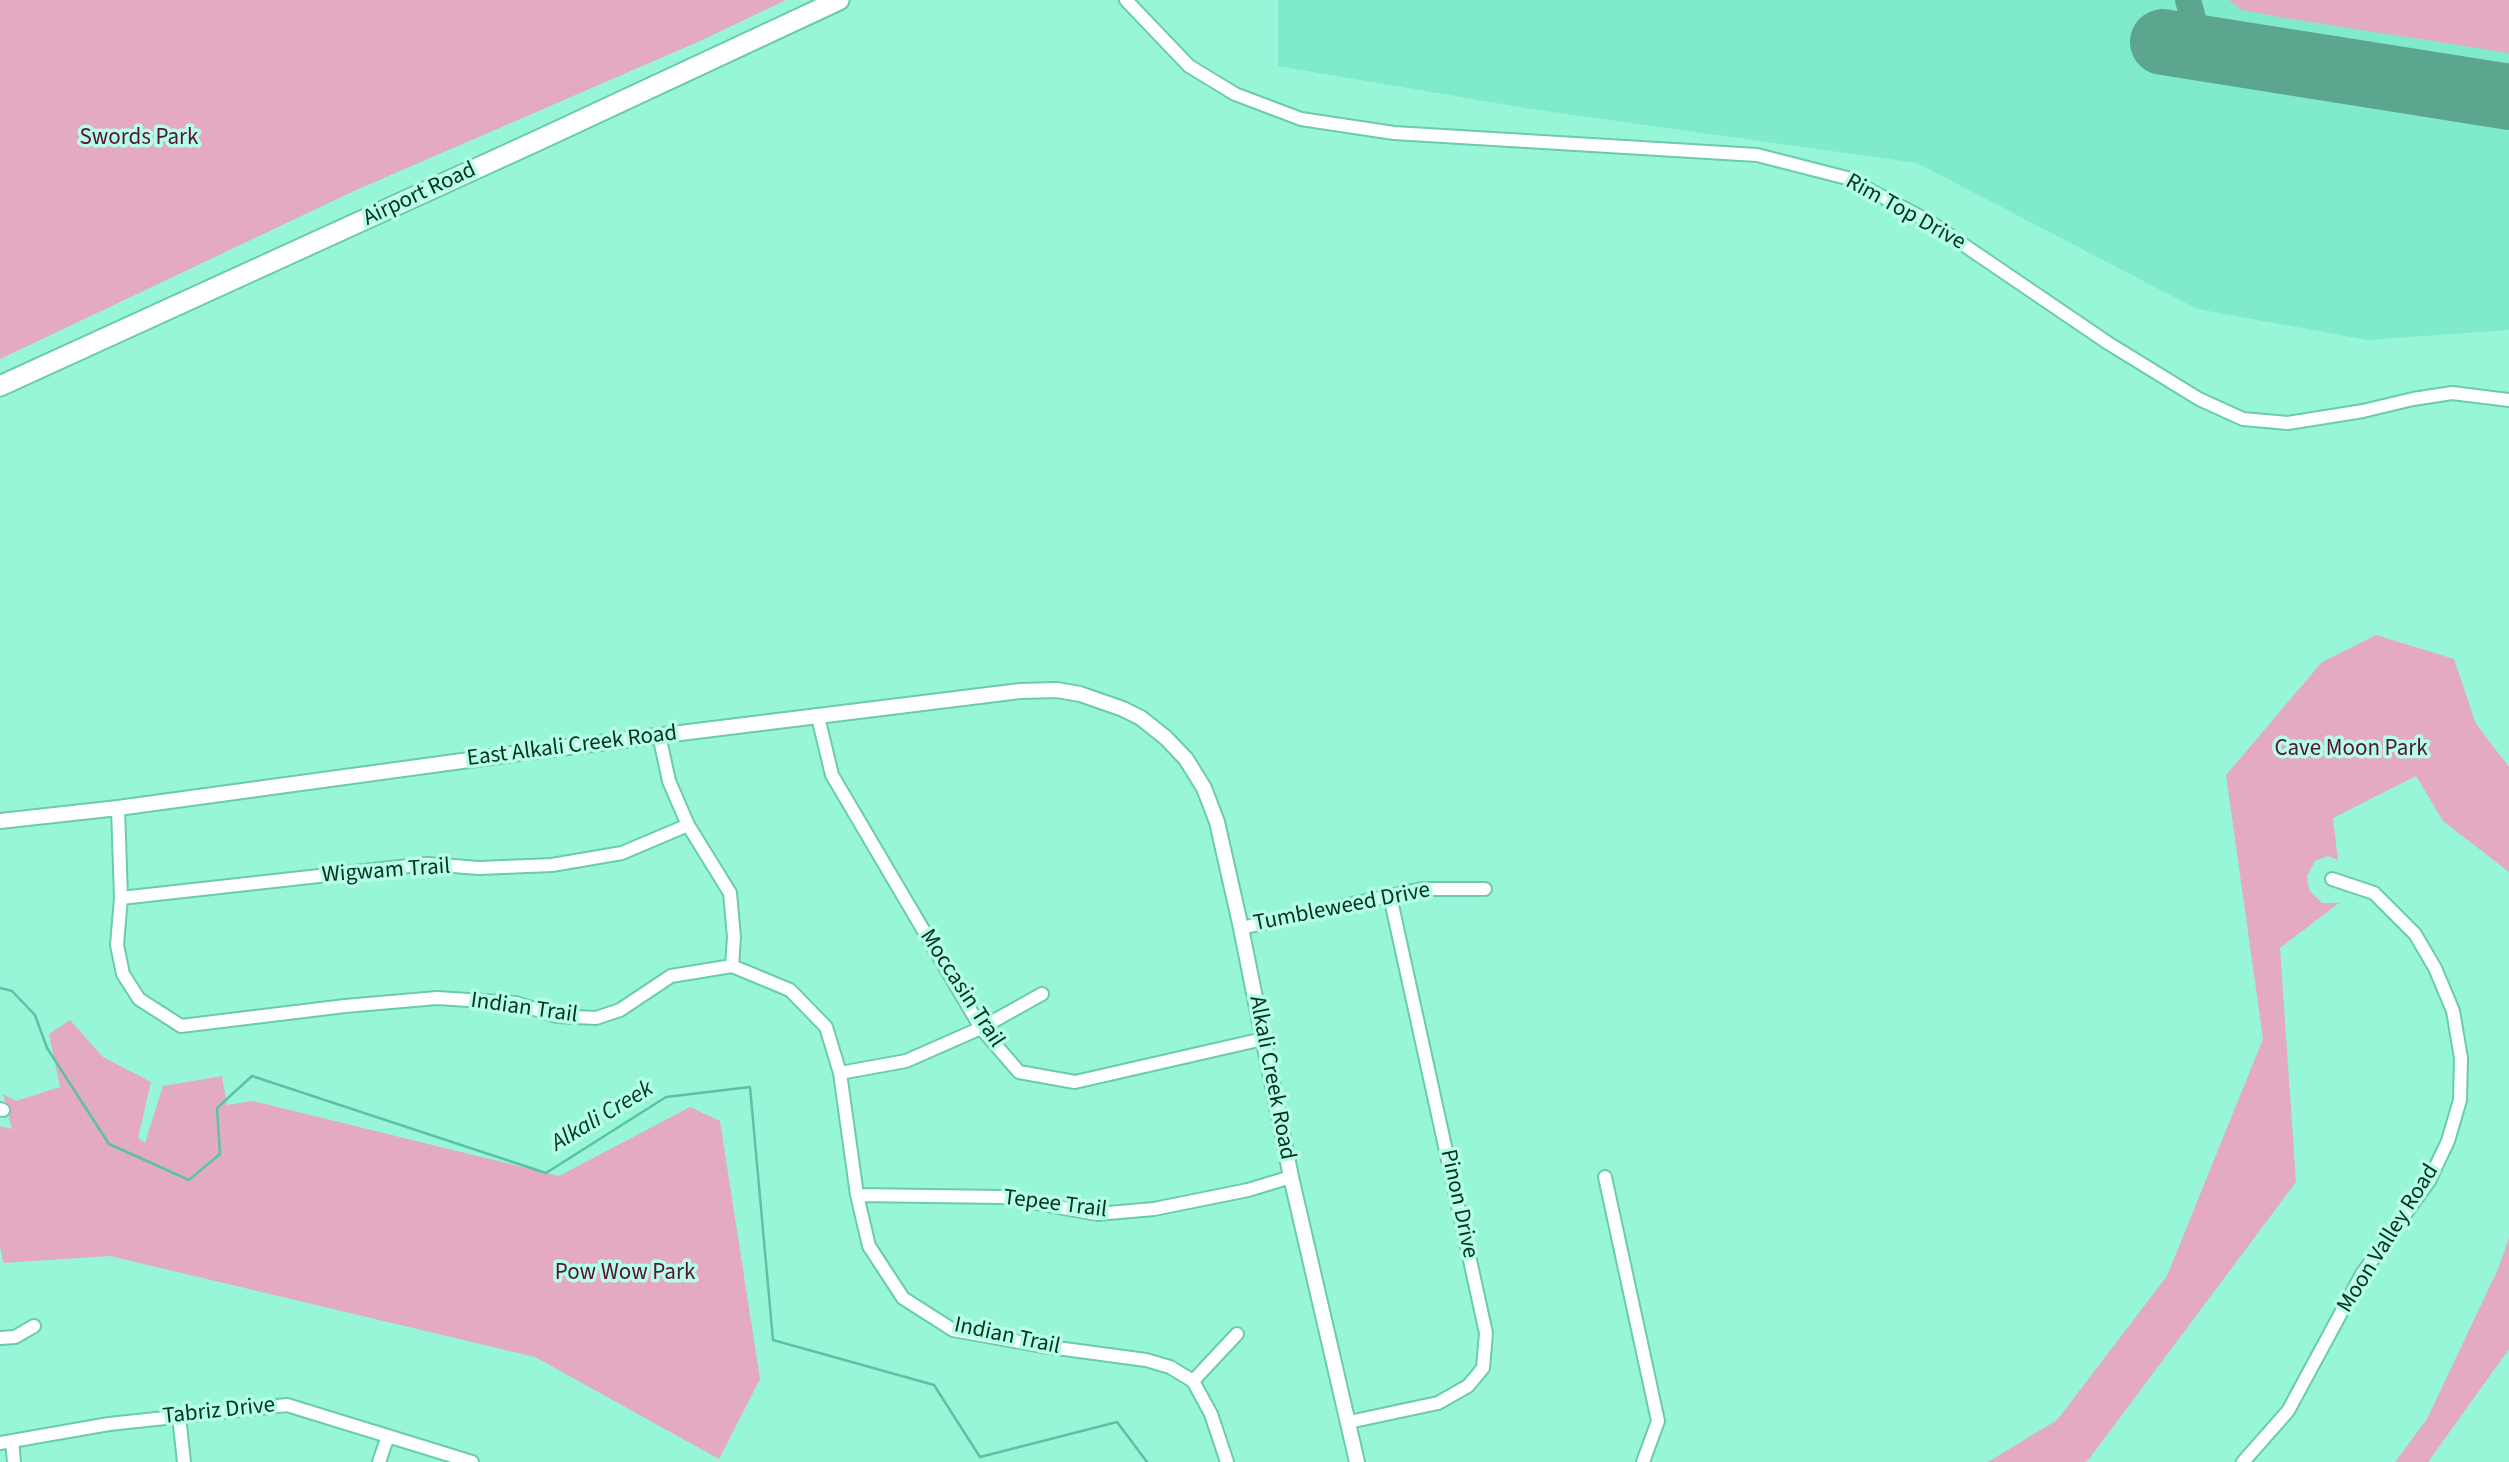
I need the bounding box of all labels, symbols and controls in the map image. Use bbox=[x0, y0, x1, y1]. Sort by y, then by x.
park label: Swords Park bbox=[80, 125, 198, 153]
street label: Airport Road bbox=[359, 157, 481, 233]
street label: Rim Top Drive bbox=[1840, 169, 1970, 257]
street label: East Alkali Creek Road bbox=[465, 720, 679, 774]
park label: Cave Moon Park bbox=[2274, 736, 2428, 764]
street label: Wigwam Trail bbox=[321, 854, 451, 890]
street label: Tumbleweed Drive bbox=[1251, 877, 1433, 939]
street label: Moccasin Trail bbox=[913, 925, 1009, 1053]
street label: Indian Trail bbox=[469, 988, 579, 1030]
street label: Alkali Creek Road bbox=[1242, 994, 1300, 1162]
water label: Alkali Creek bbox=[547, 1075, 659, 1159]
street label: Pinon Drive bbox=[1433, 1147, 1483, 1261]
street label: Moon Valley Road bbox=[2332, 1160, 2446, 1318]
street label: Tepee Trail bbox=[1002, 1185, 1108, 1225]
park label: Pow Wow Park bbox=[555, 1260, 695, 1288]
street label: Indian Trail bbox=[951, 1312, 1063, 1362]
street label: Tabriz Drive bbox=[161, 1392, 277, 1432]

